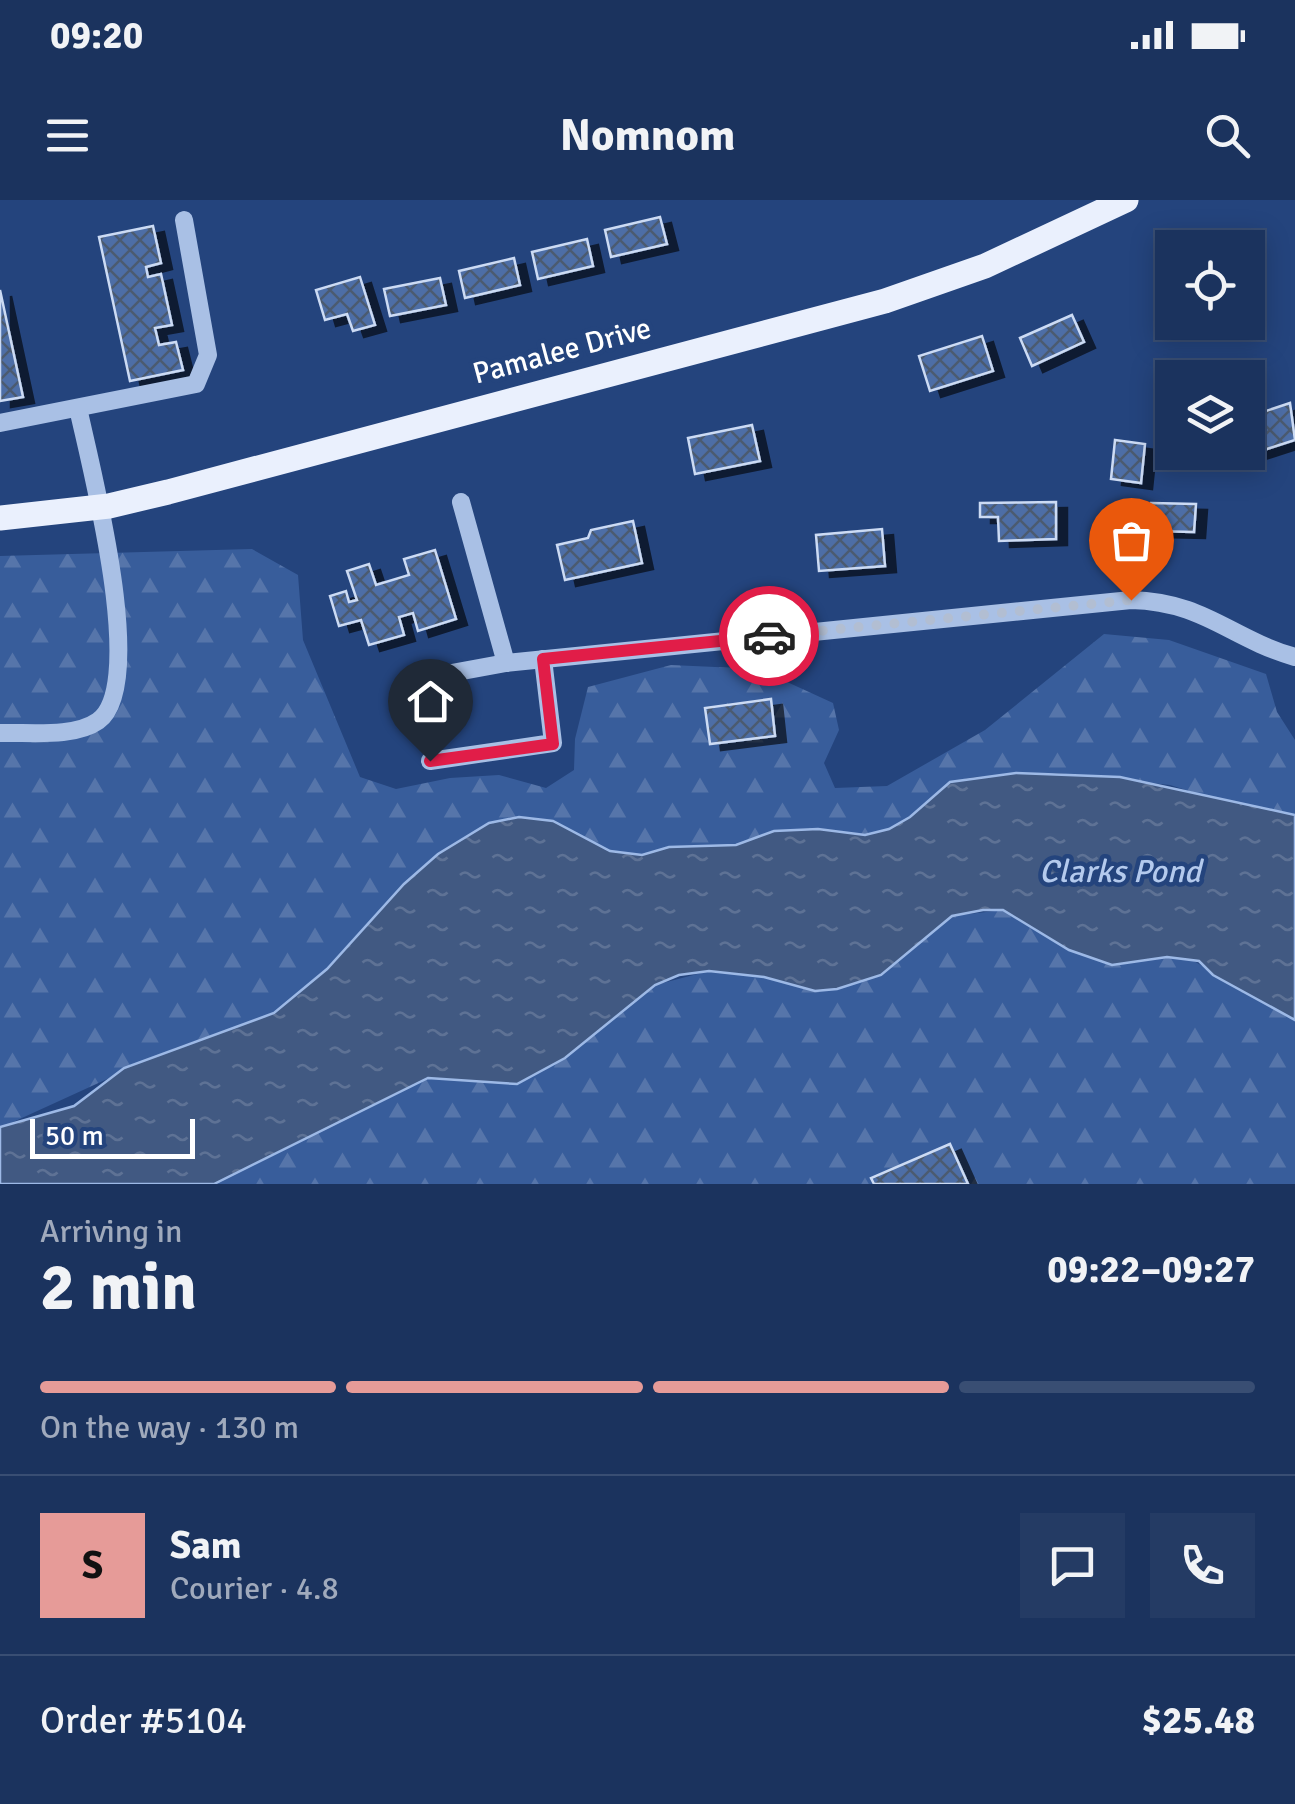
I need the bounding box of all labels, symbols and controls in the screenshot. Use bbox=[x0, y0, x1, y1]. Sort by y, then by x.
text: 09:20 bbox=[50, 12, 143, 59]
icon: menu bbox=[40, 108, 95, 163]
text: Nomnom bbox=[560, 108, 735, 163]
icon: search bbox=[1200, 108, 1255, 163]
map controls bbox=[1155, 230, 1265, 470]
button: locate bbox=[1155, 230, 1265, 340]
street label: Pamalee Drive bbox=[469, 309, 655, 393]
button: layers bbox=[1155, 360, 1265, 470]
pin bbox=[1089, 498, 1174, 601]
icon: bag bbox=[1104, 513, 1159, 568]
courier bbox=[719, 586, 819, 686]
icon: car bbox=[742, 609, 797, 664]
pin bbox=[388, 659, 473, 762]
icon: home bbox=[403, 674, 458, 729]
water label: Clarks Pond bbox=[1039, 852, 1205, 891]
scale bar bbox=[30, 1114, 195, 1158]
text: 50 m bbox=[45, 1119, 104, 1153]
text: Arriving in bbox=[40, 1212, 182, 1251]
text: 09:22–09:27 bbox=[1047, 1246, 1255, 1293]
text: 2 min bbox=[40, 1248, 197, 1328]
text: On the way · 130 m bbox=[40, 1408, 299, 1447]
button: chat bbox=[1020, 1513, 1125, 1618]
button: phone bbox=[1150, 1513, 1255, 1618]
text: Sam bbox=[170, 1522, 241, 1569]
text: S bbox=[82, 1542, 103, 1589]
text: Courier · 4.8 bbox=[170, 1569, 339, 1608]
text: Order #5104 bbox=[40, 1697, 247, 1744]
text: $25.48 bbox=[1142, 1697, 1255, 1744]

